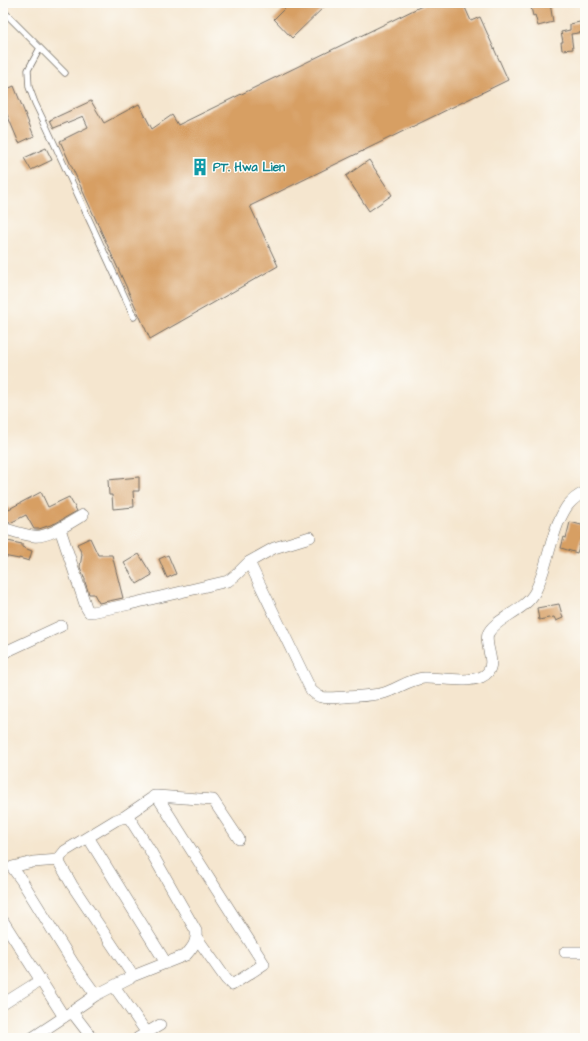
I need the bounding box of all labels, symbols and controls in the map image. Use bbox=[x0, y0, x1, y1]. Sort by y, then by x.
building icon: PT. Hwa Lien bbox=[190, 157, 210, 177]
place label: PT. Hwa Lien bbox=[213, 159, 285, 176]

